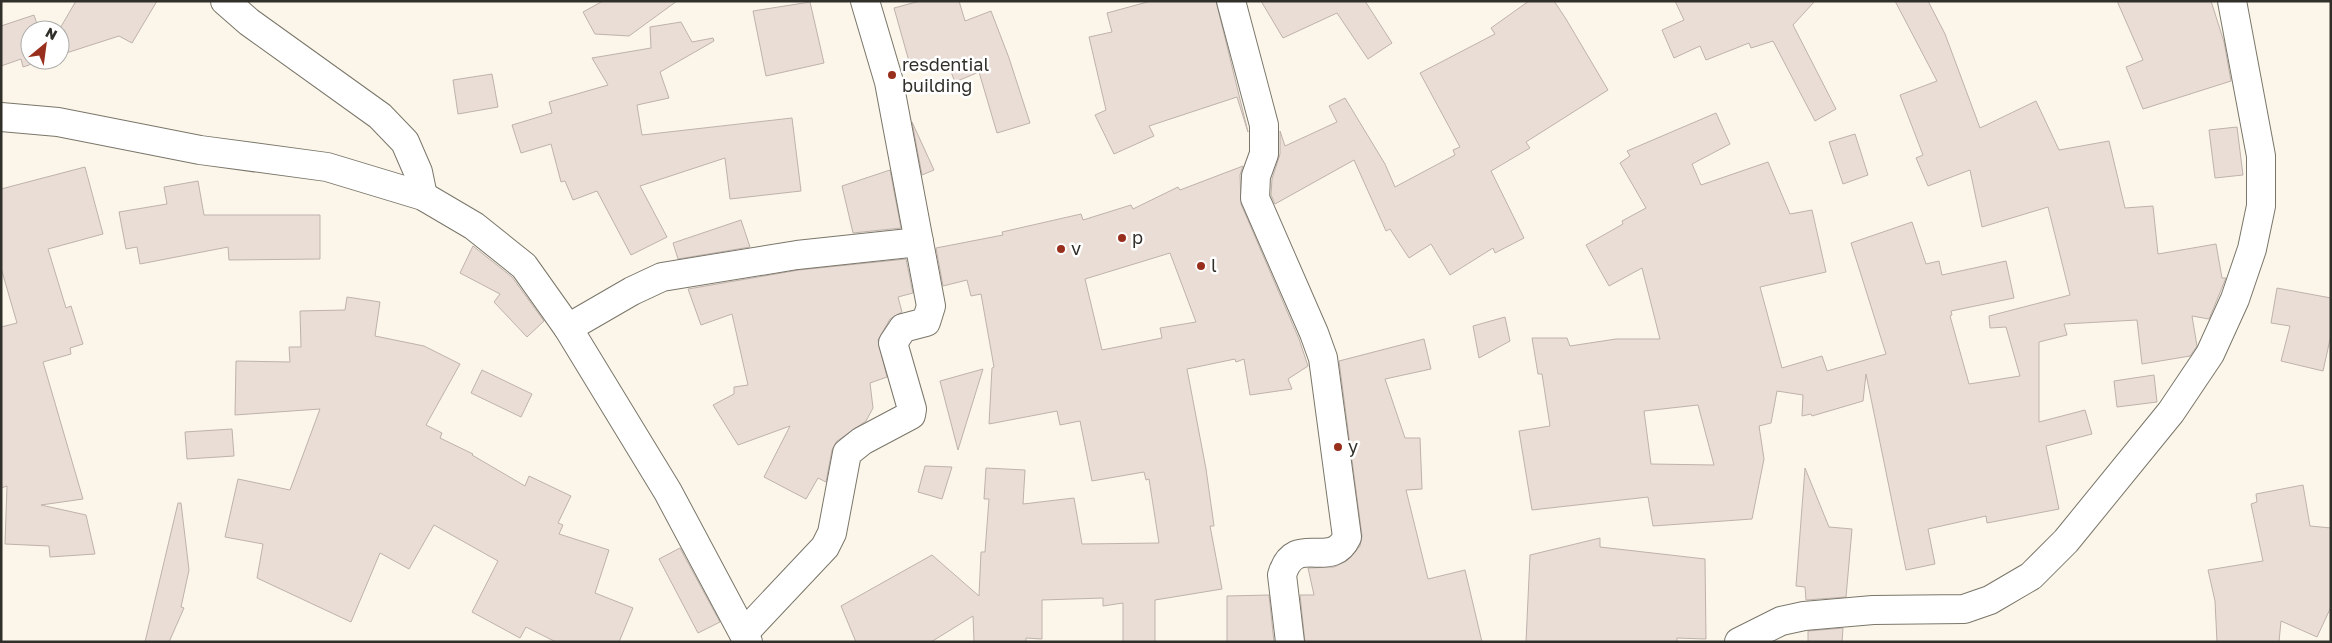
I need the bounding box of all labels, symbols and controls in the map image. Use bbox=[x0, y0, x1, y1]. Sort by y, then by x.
north arrow bbox=[20, 20, 70, 70]
text: N bbox=[43, 23, 60, 43]
place label: resdential building bbox=[902, 53, 989, 96]
marker: resdential building bbox=[886, 69, 898, 81]
place label: p bbox=[1132, 226, 1143, 248]
marker: p bbox=[1116, 232, 1128, 244]
place label: v bbox=[1071, 237, 1081, 259]
marker: v bbox=[1055, 243, 1067, 255]
place label: l bbox=[1211, 254, 1217, 276]
marker: l bbox=[1195, 260, 1207, 272]
place label: y bbox=[1348, 435, 1358, 457]
marker: y bbox=[1332, 441, 1344, 453]

